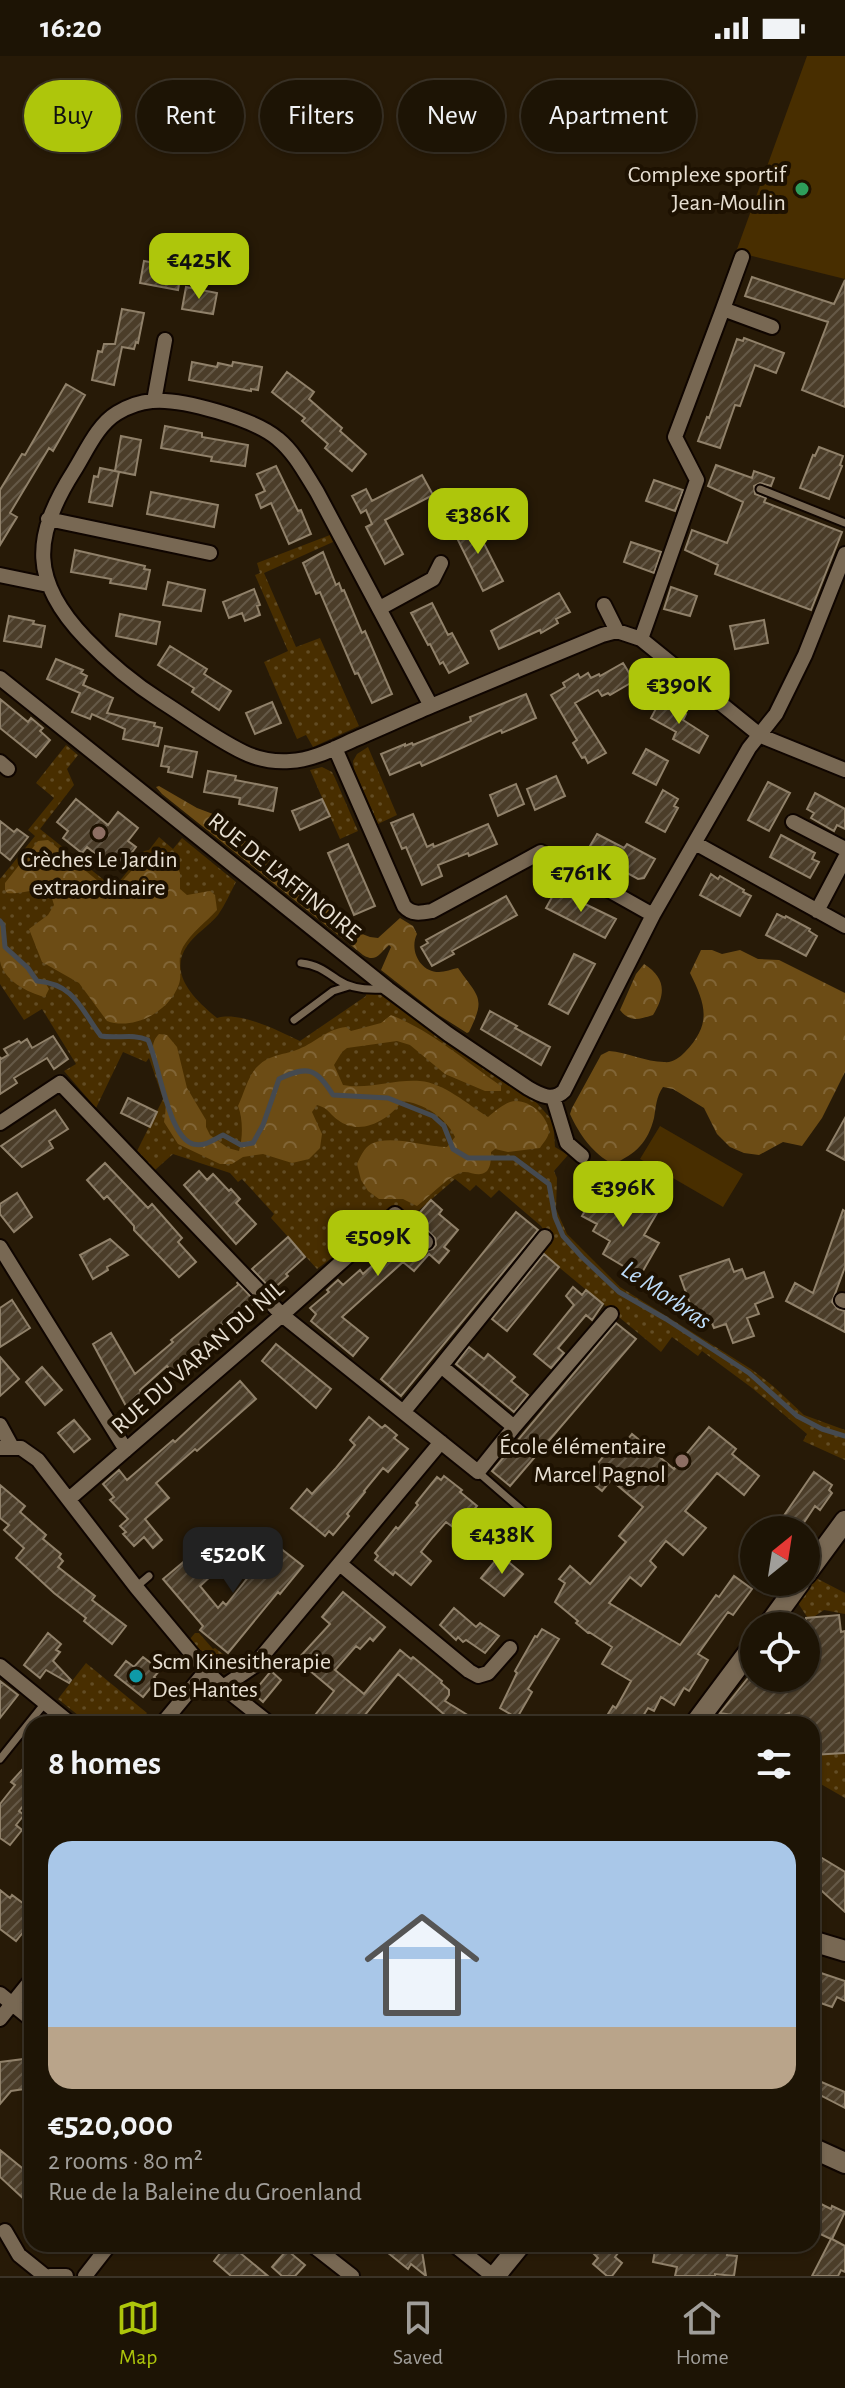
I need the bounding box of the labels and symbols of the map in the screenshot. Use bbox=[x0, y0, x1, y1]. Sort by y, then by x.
place label: Complexe sportif Jean-Moulin bbox=[628, 163, 788, 215]
marker: Complexe sportif Jean-Moulin bbox=[793, 180, 811, 198]
pin: €425K bbox=[143, 233, 255, 301]
pin: €386K bbox=[422, 488, 534, 556]
pin: €390K bbox=[623, 658, 735, 726]
street label: RUE DE L'AFFINOIRE bbox=[203, 808, 365, 946]
marker: Crèches Le Jardin extraordinaire bbox=[90, 824, 108, 842]
pin: €761K bbox=[525, 846, 637, 914]
place label: Crèches Le Jardin extraordinaire bbox=[20, 848, 178, 900]
pin: €396K bbox=[567, 1161, 679, 1229]
pin: €509K bbox=[322, 1210, 434, 1278]
water label: Le Morbras bbox=[617, 1256, 715, 1334]
street label: RUE DU VARAN DU NIL bbox=[107, 1277, 289, 1439]
place label: École élémentaire Marcel Pagnol bbox=[499, 1433, 666, 1487]
marker: École élémentaire Marcel Pagnol bbox=[673, 1452, 691, 1470]
pin: €438K bbox=[446, 1508, 558, 1576]
north arrow bbox=[740, 1516, 820, 1596]
pin: €520K bbox=[177, 1527, 289, 1595]
place label: Scm Kinesitherapie Des Hantes bbox=[152, 1650, 331, 1702]
marker: Scm Kinesitherapie Des Hantes bbox=[127, 1667, 145, 1685]

